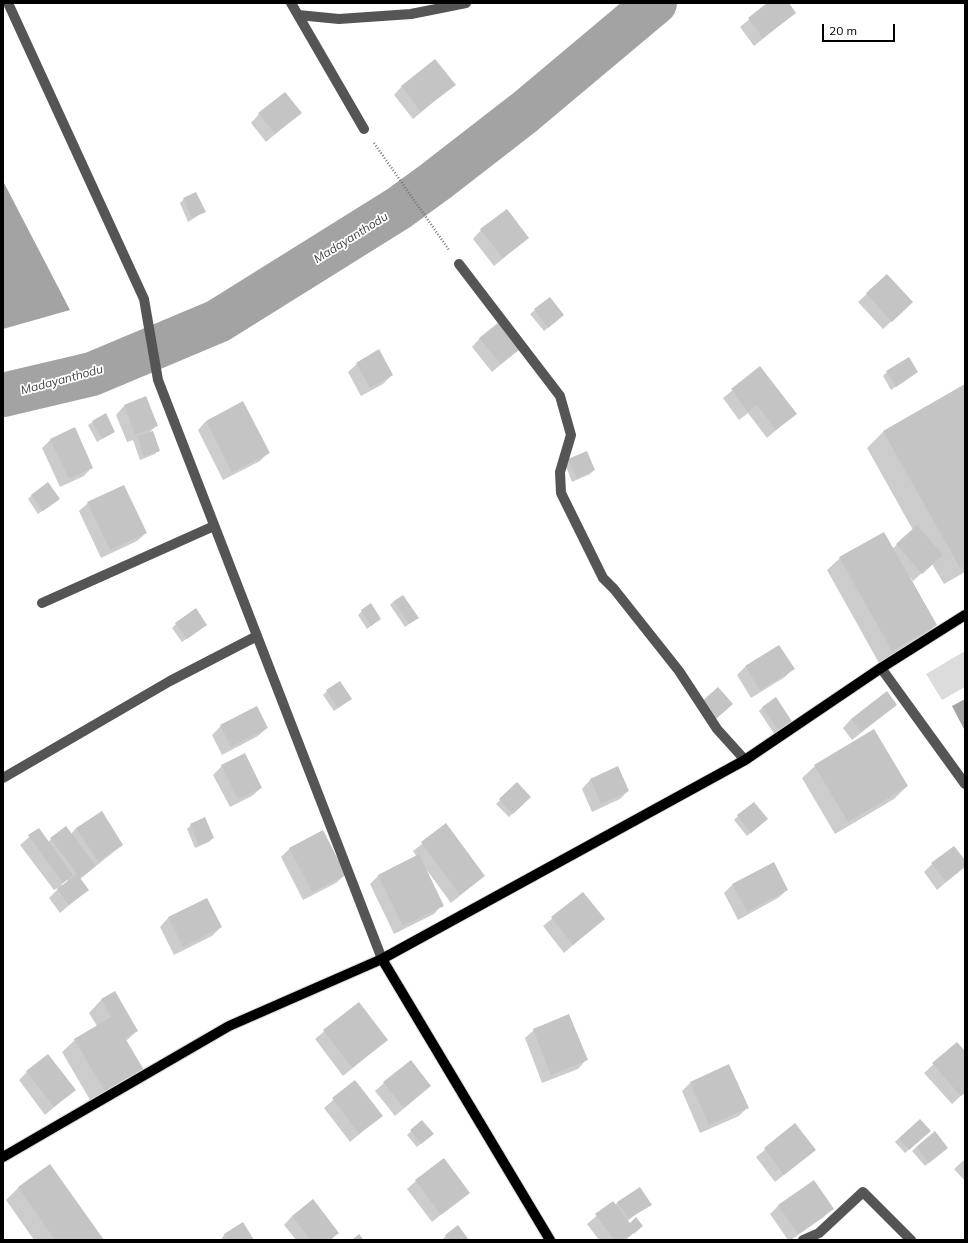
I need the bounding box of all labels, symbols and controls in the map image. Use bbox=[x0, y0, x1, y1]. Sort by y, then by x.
scale bar bbox=[824, 16, 897, 42]
text: 20 m bbox=[829, 23, 857, 38]
water label: Madayanthodu bbox=[311, 209, 391, 267]
water label: Madayanthodu bbox=[19, 362, 105, 398]

